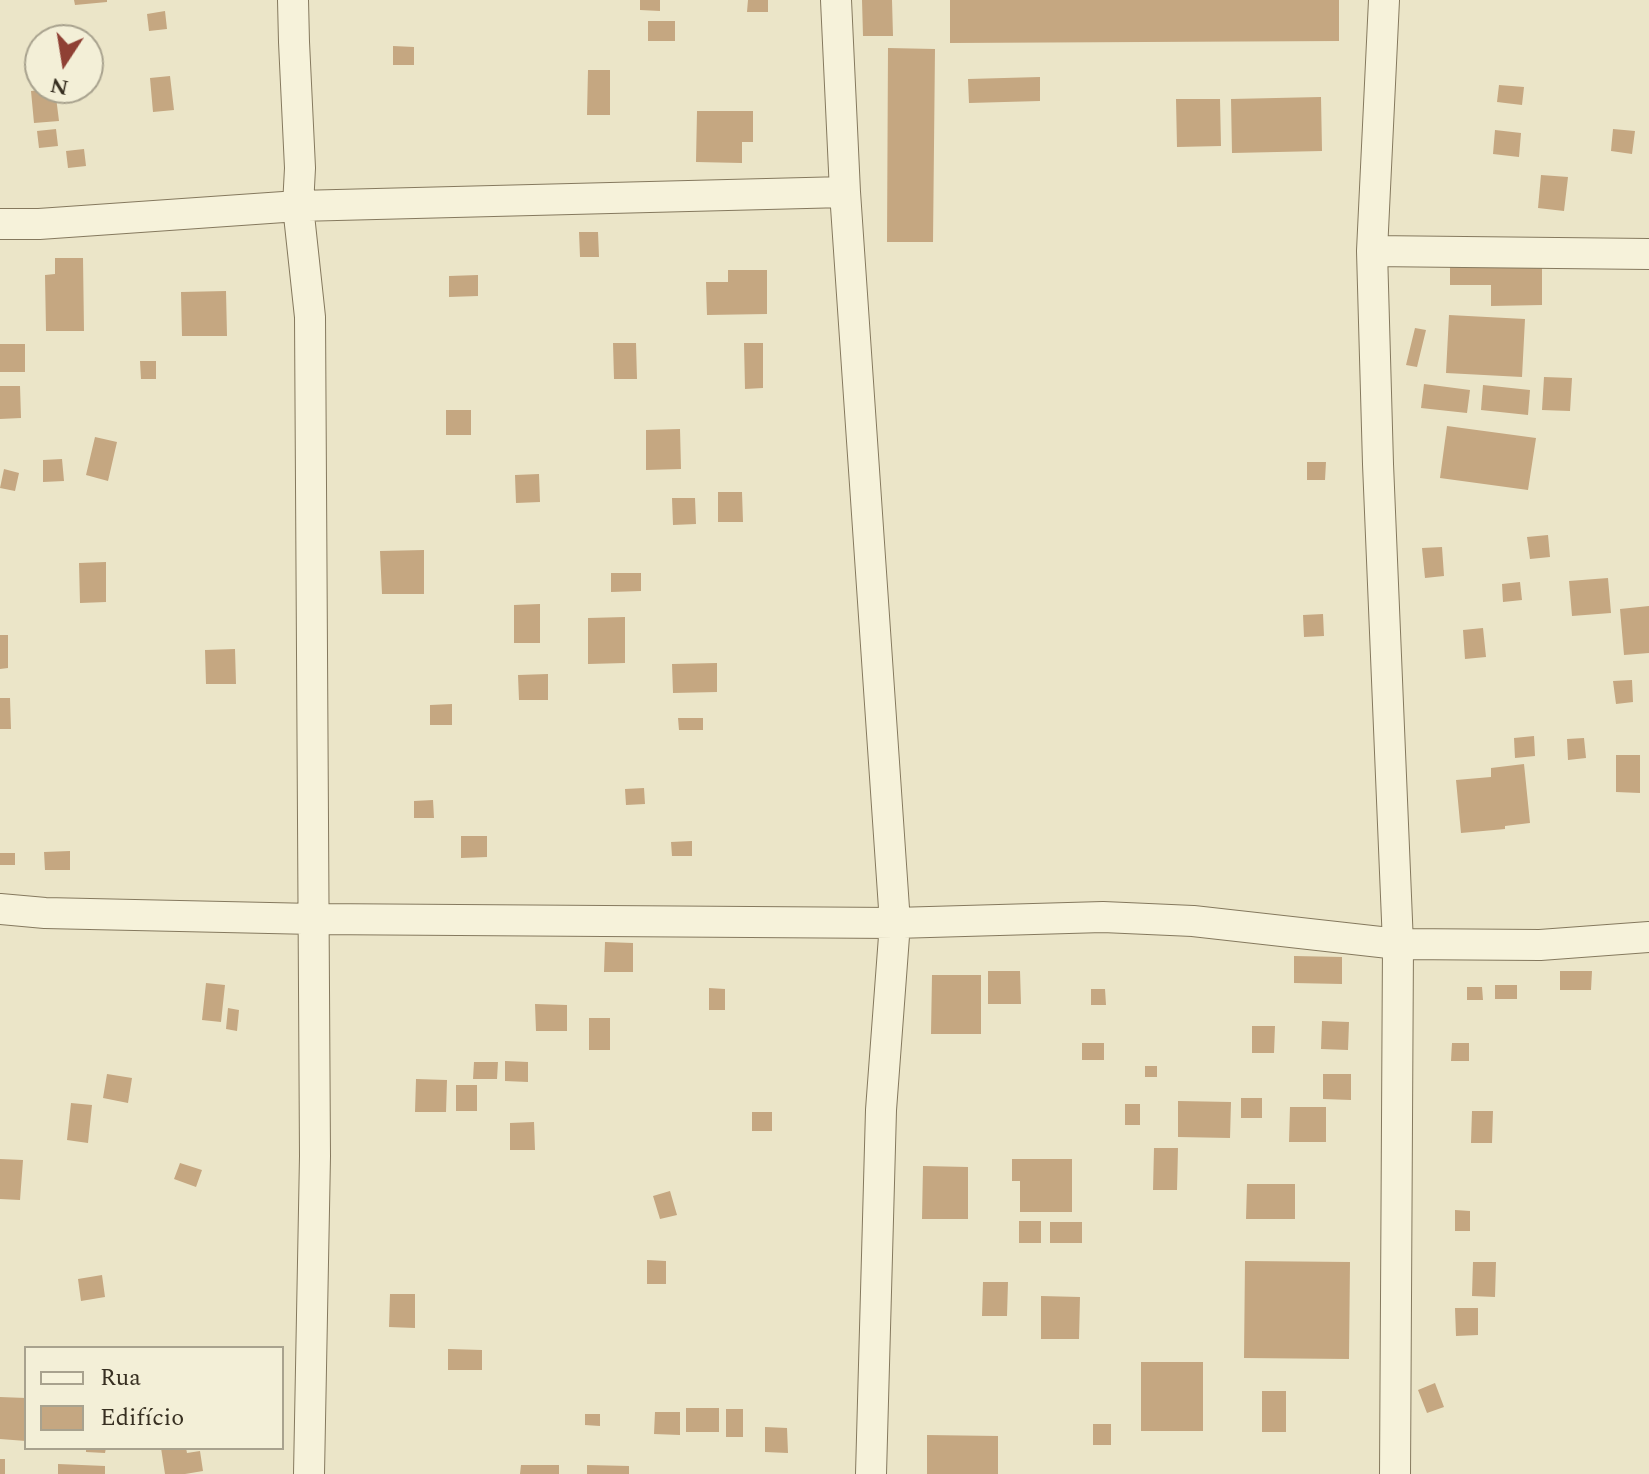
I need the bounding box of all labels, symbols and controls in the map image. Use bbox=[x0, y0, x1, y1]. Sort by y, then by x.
north arrow bbox=[24, 24, 104, 104]
text: N bbox=[47, 68, 72, 104]
legend bbox=[24, 1346, 284, 1450]
text: Rua bbox=[100, 1360, 141, 1396]
text: Edifício bbox=[100, 1400, 184, 1436]

